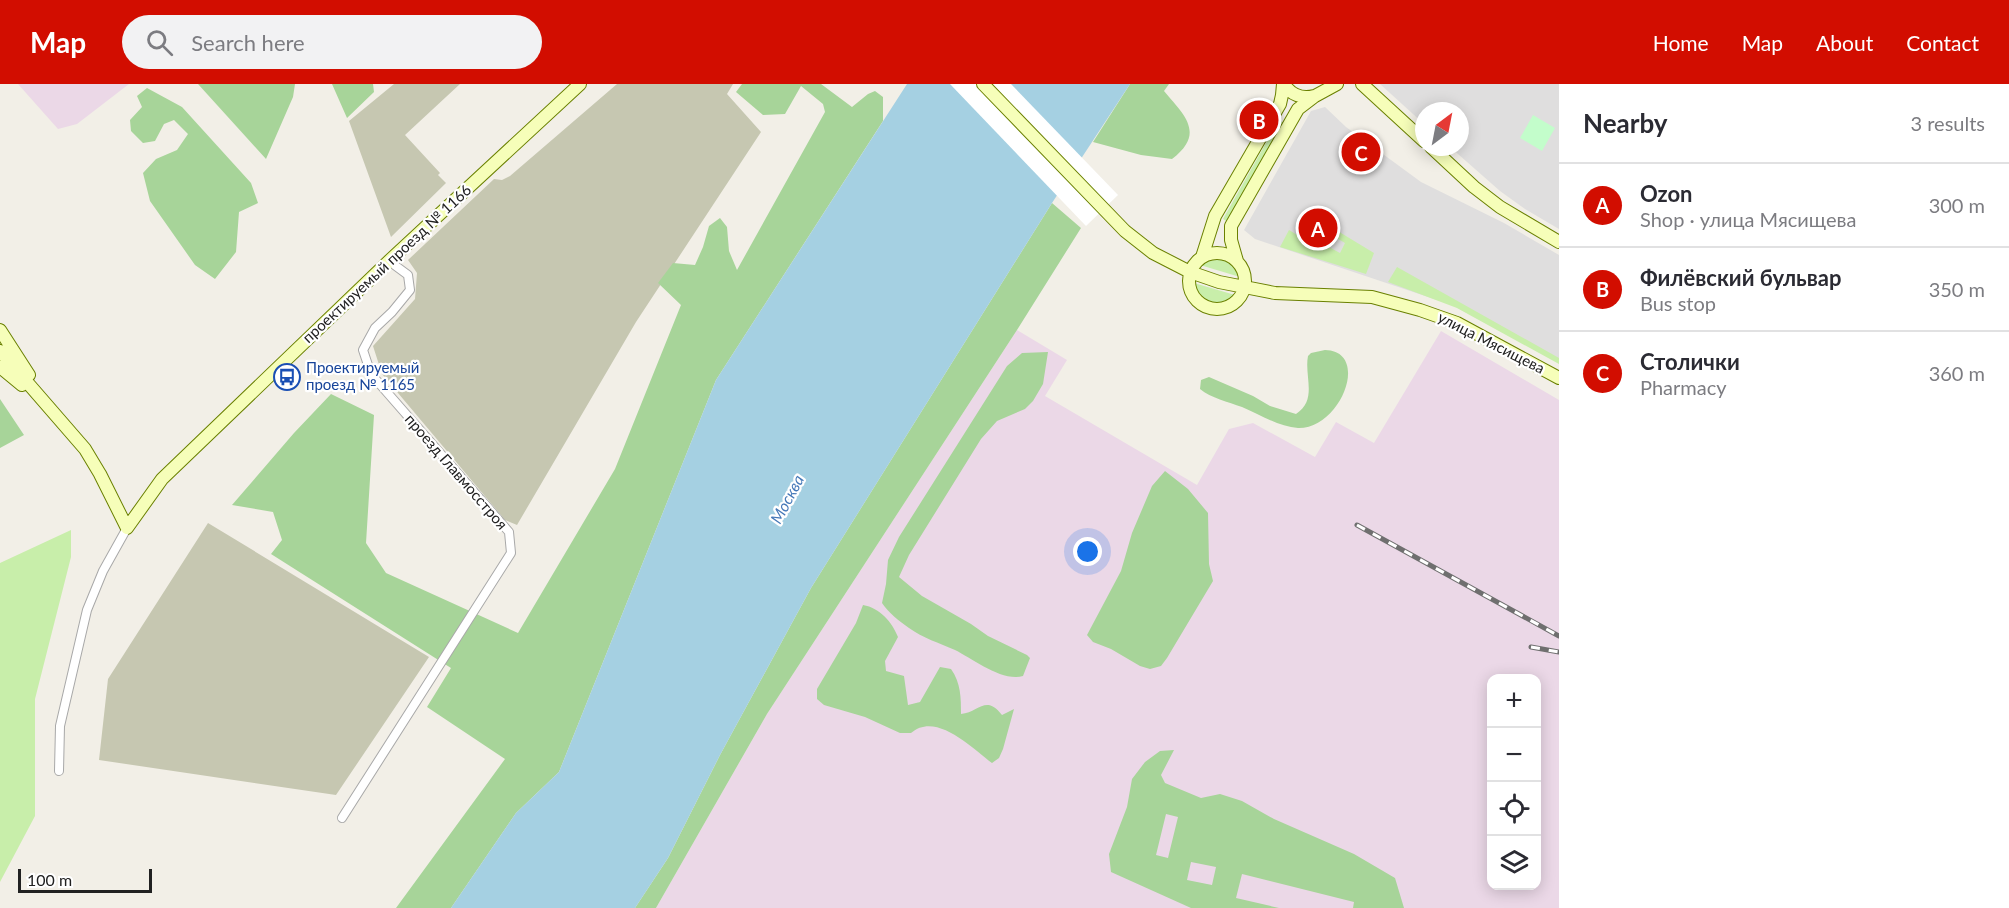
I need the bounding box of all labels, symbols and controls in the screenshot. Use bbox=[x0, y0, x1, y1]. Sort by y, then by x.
search box bbox=[122, 15, 542, 69]
text: Map bbox=[30, 25, 86, 59]
icon: search bbox=[143, 26, 176, 59]
text: Search here bbox=[191, 29, 305, 56]
text: Home bbox=[1653, 30, 1709, 55]
text: Map bbox=[1742, 30, 1783, 55]
text: About bbox=[1816, 30, 1873, 55]
text: Contact bbox=[1906, 30, 1979, 55]
pin: B bbox=[1240, 98, 1278, 142]
north arrow bbox=[1415, 102, 1469, 156]
text: Nearby bbox=[1583, 107, 1668, 139]
text: 3 results bbox=[1910, 111, 1985, 135]
pin: C bbox=[1342, 130, 1380, 174]
street label: проектируемый проезд № 1166 bbox=[298, 180, 475, 346]
text: Ozon bbox=[1640, 180, 1693, 207]
text: A bbox=[1596, 193, 1609, 217]
text: 300 m bbox=[1929, 193, 1985, 217]
pin: A bbox=[1298, 206, 1338, 250]
text: Shop · улица Мясищева bbox=[1640, 207, 1856, 231]
text: Филёвский бульвар bbox=[1640, 264, 1841, 291]
text: B bbox=[1596, 277, 1609, 301]
text: 350 m bbox=[1929, 277, 1985, 301]
text: Bus stop bbox=[1640, 291, 1716, 315]
street label: улица Мясищева bbox=[1435, 307, 1548, 377]
text: Столички bbox=[1640, 348, 1740, 375]
place label: Проектируемый проезд № 1165 bbox=[306, 358, 419, 393]
text: C bbox=[1596, 361, 1609, 385]
text: 360 m bbox=[1929, 361, 1985, 385]
bus stop icon: Проектируемый проезд № 1165 bbox=[272, 362, 302, 392]
text: Pharmacy bbox=[1640, 375, 1727, 399]
street label: проезд Главмосстроя bbox=[402, 410, 512, 533]
water label: Москва bbox=[766, 471, 807, 526]
your location bbox=[1073, 537, 1102, 566]
map controls bbox=[1487, 674, 1541, 890]
button: + bbox=[1487, 674, 1541, 728]
button: − bbox=[1487, 728, 1541, 782]
button: locate bbox=[1487, 782, 1541, 836]
button: layers bbox=[1487, 836, 1541, 890]
scale bar bbox=[18, 866, 152, 894]
text: 100 m bbox=[27, 870, 72, 889]

